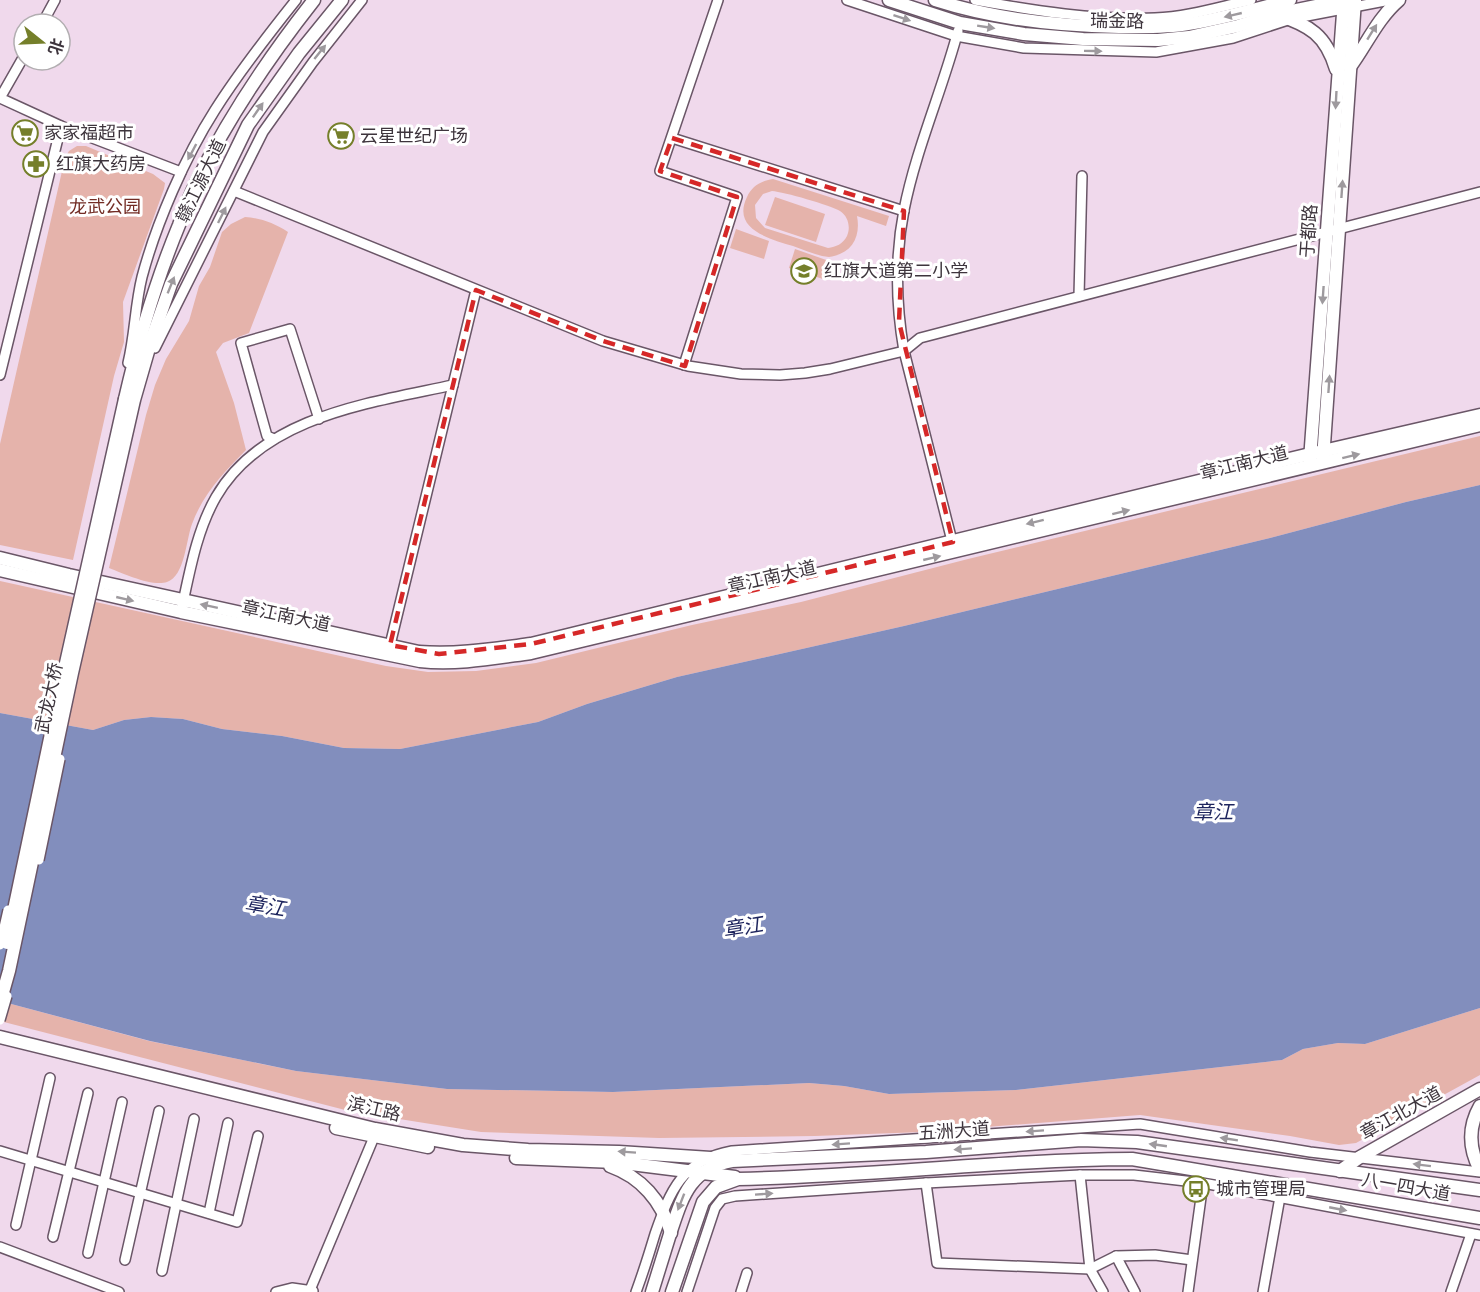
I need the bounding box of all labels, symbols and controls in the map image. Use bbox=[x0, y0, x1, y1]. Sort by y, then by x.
street label: 瑞金路 bbox=[1090, 9, 1144, 33]
one-way arrow bbox=[1224, 10, 1242, 20]
north arrow bbox=[12, 12, 72, 72]
one-way arrow bbox=[893, 14, 911, 24]
one-way arrow bbox=[976, 23, 995, 32]
one-way arrow bbox=[1366, 24, 1377, 40]
text: 北 bbox=[43, 36, 68, 57]
one-way arrow bbox=[314, 44, 327, 60]
one-way arrow bbox=[1084, 47, 1103, 56]
one-way arrow bbox=[1332, 91, 1341, 110]
one-way arrow bbox=[252, 103, 264, 119]
supermarket icon: 家家福超市 bbox=[10, 118, 40, 148]
place label: 家家福超市 bbox=[44, 121, 134, 145]
supermarket icon: 云星世纪广场 bbox=[326, 121, 356, 151]
place label: 云星世纪广场 bbox=[360, 124, 468, 148]
street label: 赣江源大道 bbox=[170, 135, 232, 227]
one-way arrow bbox=[187, 144, 197, 161]
pharmacy icon: 红旗大药房 bbox=[21, 149, 51, 179]
place label: 红旗大药房 bbox=[56, 152, 146, 176]
one-way arrow bbox=[1338, 180, 1347, 199]
park label: 龙武公园 bbox=[69, 195, 141, 219]
street label: 于都路 bbox=[1295, 203, 1323, 259]
one-way arrow bbox=[217, 207, 227, 224]
school or university icon: 红旗大道第二小学 bbox=[789, 256, 819, 286]
place label: 红旗大道第二小学 bbox=[824, 259, 968, 283]
one-way arrow bbox=[167, 276, 176, 294]
one-way arrow bbox=[1318, 285, 1328, 304]
one-way arrow bbox=[1324, 374, 1333, 393]
street label: 章江南大道 bbox=[1197, 440, 1291, 486]
one-way arrow bbox=[1342, 451, 1361, 461]
one-way arrow bbox=[1112, 506, 1130, 516]
one-way arrow bbox=[1026, 517, 1044, 527]
one-way arrow bbox=[922, 552, 941, 562]
street label: 章江南大道 bbox=[725, 555, 819, 599]
one-way arrow bbox=[116, 594, 134, 604]
street label: 章江南大道 bbox=[239, 595, 333, 637]
one-way arrow bbox=[200, 601, 218, 611]
street label: 武龙大桥 bbox=[30, 660, 68, 736]
water label: 章江 bbox=[1193, 799, 1235, 825]
water label: 章江 bbox=[243, 890, 289, 922]
water label: 章江 bbox=[721, 911, 767, 943]
street label: 章江北大道 bbox=[1356, 1081, 1446, 1145]
street label: 滨江路 bbox=[345, 1091, 403, 1127]
street label: 五洲大道 bbox=[917, 1117, 991, 1145]
one-way arrow bbox=[1026, 1126, 1045, 1136]
one-way arrow bbox=[1219, 1134, 1238, 1143]
one-way arrow bbox=[831, 1139, 850, 1149]
one-way arrow bbox=[1148, 1140, 1167, 1149]
one-way arrow bbox=[954, 1144, 973, 1154]
one-way arrow bbox=[618, 1148, 637, 1157]
one-way arrow bbox=[1412, 1160, 1431, 1169]
street label: 八一四大道 bbox=[1360, 1167, 1452, 1207]
bus stop icon: 城市管理局 bbox=[1181, 1174, 1211, 1204]
place label: 城市管理局 bbox=[1216, 1177, 1306, 1201]
one-way arrow bbox=[755, 1189, 774, 1198]
one-way arrow bbox=[676, 1193, 686, 1211]
one-way arrow bbox=[1329, 1205, 1348, 1214]

